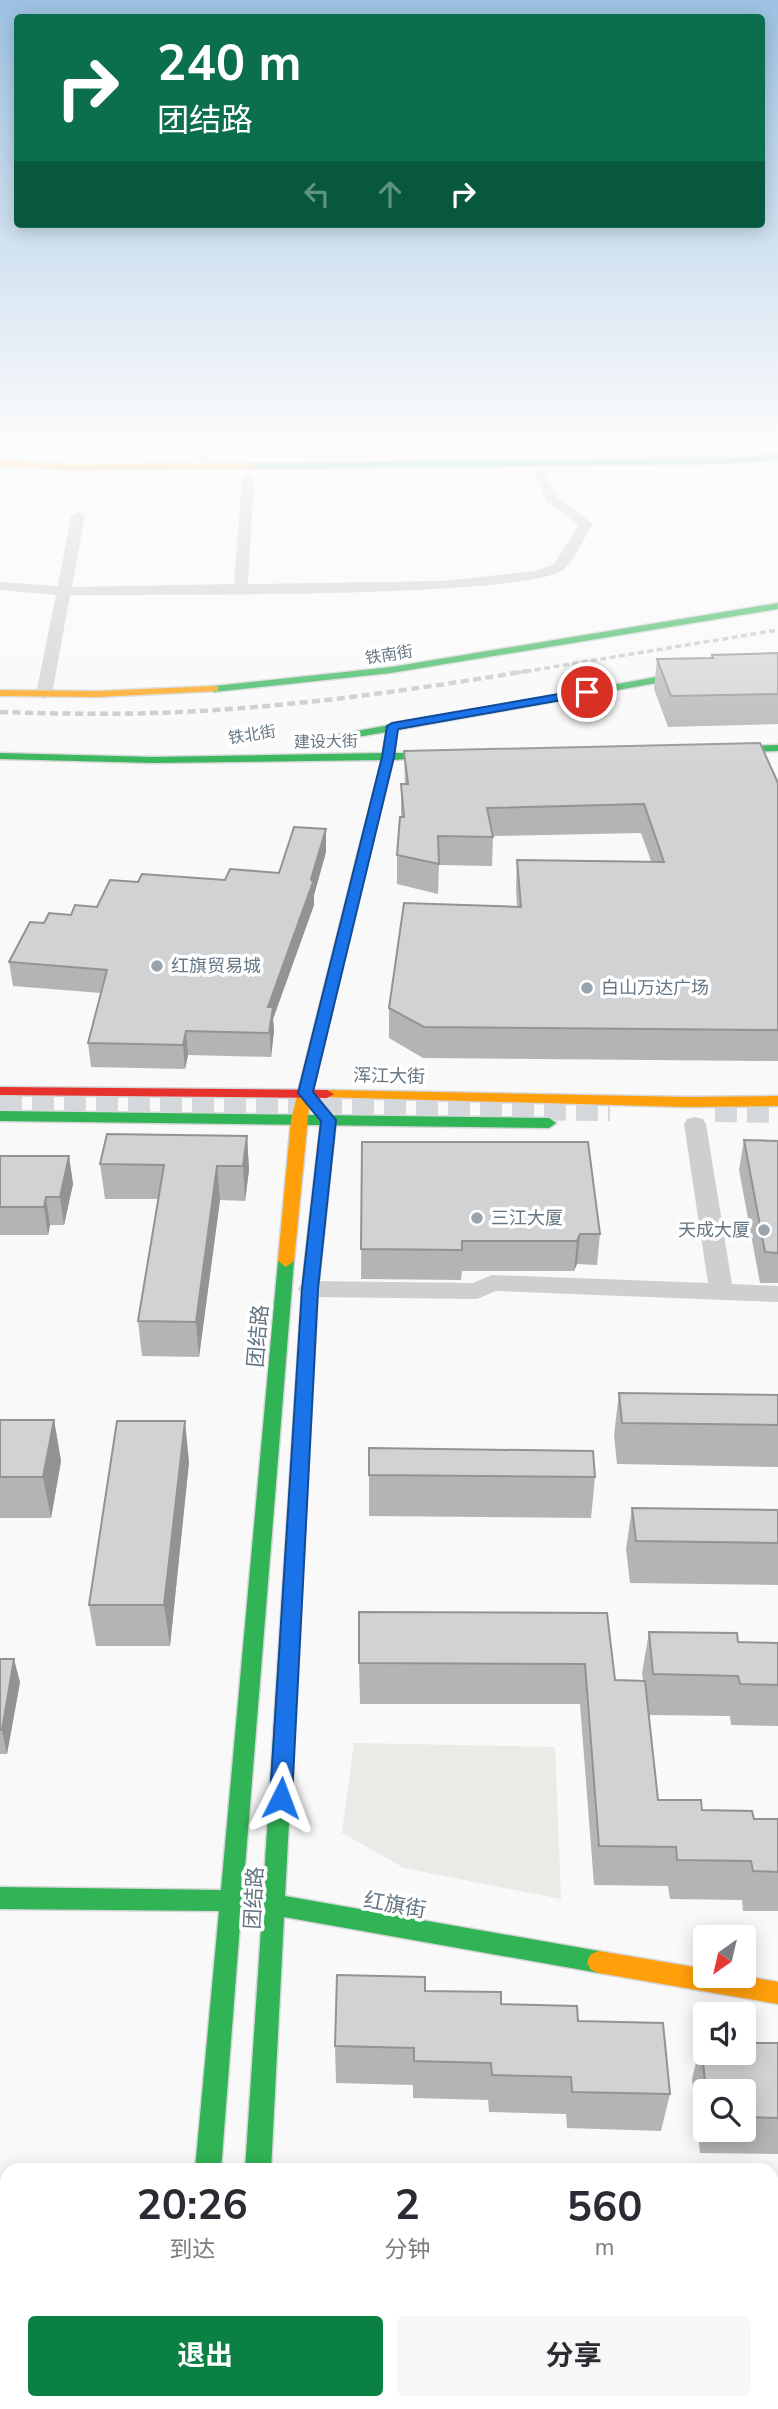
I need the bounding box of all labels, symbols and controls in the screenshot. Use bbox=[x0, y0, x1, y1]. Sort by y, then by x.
text: 240 m bbox=[157, 30, 301, 97]
icon: right bbox=[42, 42, 133, 133]
text: 团结路 bbox=[157, 99, 253, 142]
icon: left bbox=[298, 175, 336, 213]
icon: ahead bbox=[371, 175, 409, 213]
icon: right bbox=[444, 175, 482, 213]
street label: 铁南街 bbox=[364, 640, 415, 670]
pin bbox=[557, 662, 617, 722]
icon: arrive bbox=[568, 673, 606, 711]
street label: 铁北街 bbox=[227, 720, 278, 750]
street label: 建设大街 bbox=[294, 730, 358, 754]
place label: 红旗贸易城 bbox=[171, 954, 261, 978]
marker: 红旗贸易城 bbox=[149, 958, 165, 974]
place label: 白山万达广场 bbox=[601, 976, 709, 1000]
marker: 白山万达广场 bbox=[579, 980, 595, 996]
street label: 浑江大街 bbox=[353, 1063, 425, 1089]
place label: 三江大厦 bbox=[491, 1206, 563, 1230]
marker: 三江大厦 bbox=[469, 1210, 485, 1226]
place label: 天成大厦 bbox=[678, 1218, 750, 1242]
marker: 天成大厦 bbox=[756, 1222, 772, 1238]
street label: 团结路 bbox=[241, 1303, 275, 1369]
position arrow bbox=[244, 1761, 318, 1835]
street label: 团结路 bbox=[238, 1866, 270, 1930]
street label: 红旗街 bbox=[362, 1886, 428, 1924]
north arrow bbox=[693, 1925, 756, 1988]
map controls bbox=[693, 1925, 756, 2142]
button: sound bbox=[693, 2002, 756, 2065]
button: search bbox=[693, 2079, 756, 2142]
text: 20:26 bbox=[137, 2177, 248, 2234]
text: 2 bbox=[395, 2177, 420, 2234]
text: 560 bbox=[567, 2179, 642, 2236]
text: m bbox=[595, 2232, 614, 2263]
text: 到达 bbox=[169, 2234, 215, 2265]
text: 分钟 bbox=[384, 2234, 430, 2265]
button: 退出 bbox=[28, 2316, 383, 2396]
button: 分享 bbox=[397, 2316, 751, 2396]

